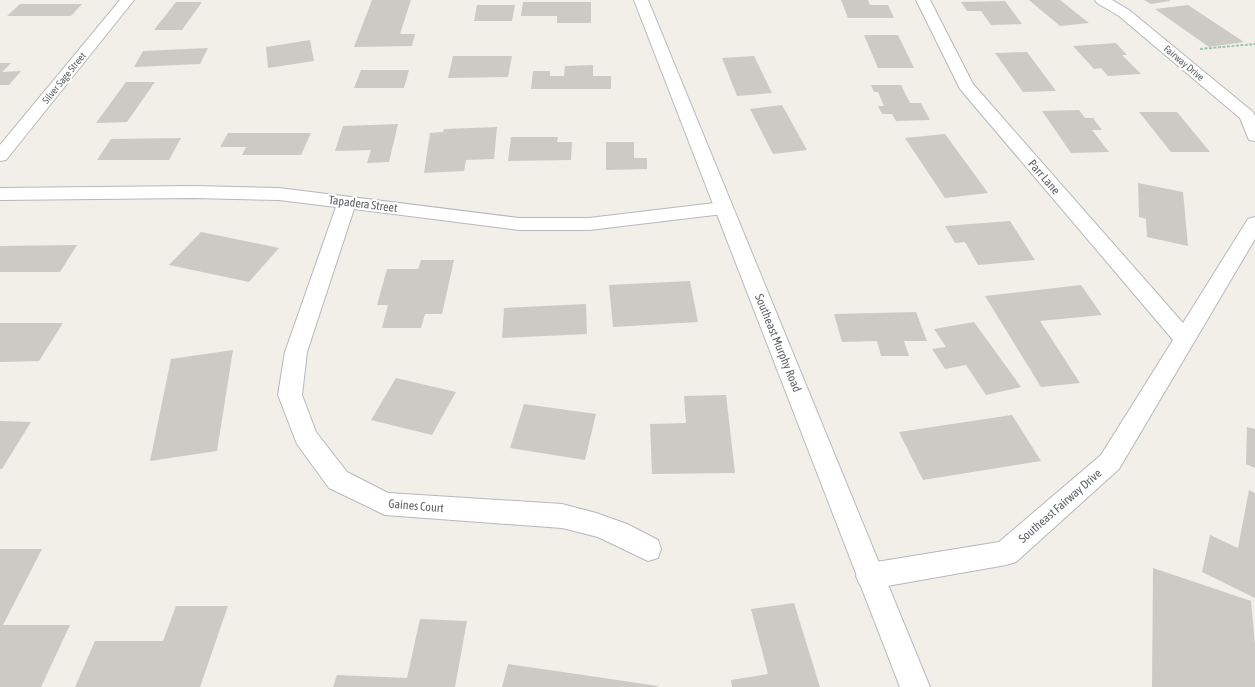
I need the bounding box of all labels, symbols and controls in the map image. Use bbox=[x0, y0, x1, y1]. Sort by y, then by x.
street label: Fairway Drive bbox=[1162, 43, 1207, 83]
street label: Silver Sage Street bbox=[40, 50, 88, 106]
street label: Parr Lane bbox=[1025, 157, 1063, 197]
street label: Tapadera Street bbox=[328, 193, 399, 215]
street label: Southeast Murphy Road bbox=[752, 292, 804, 394]
street label: Southeast Fairway Drive bbox=[1016, 466, 1104, 546]
street label: Gaines Court bbox=[388, 497, 445, 515]

